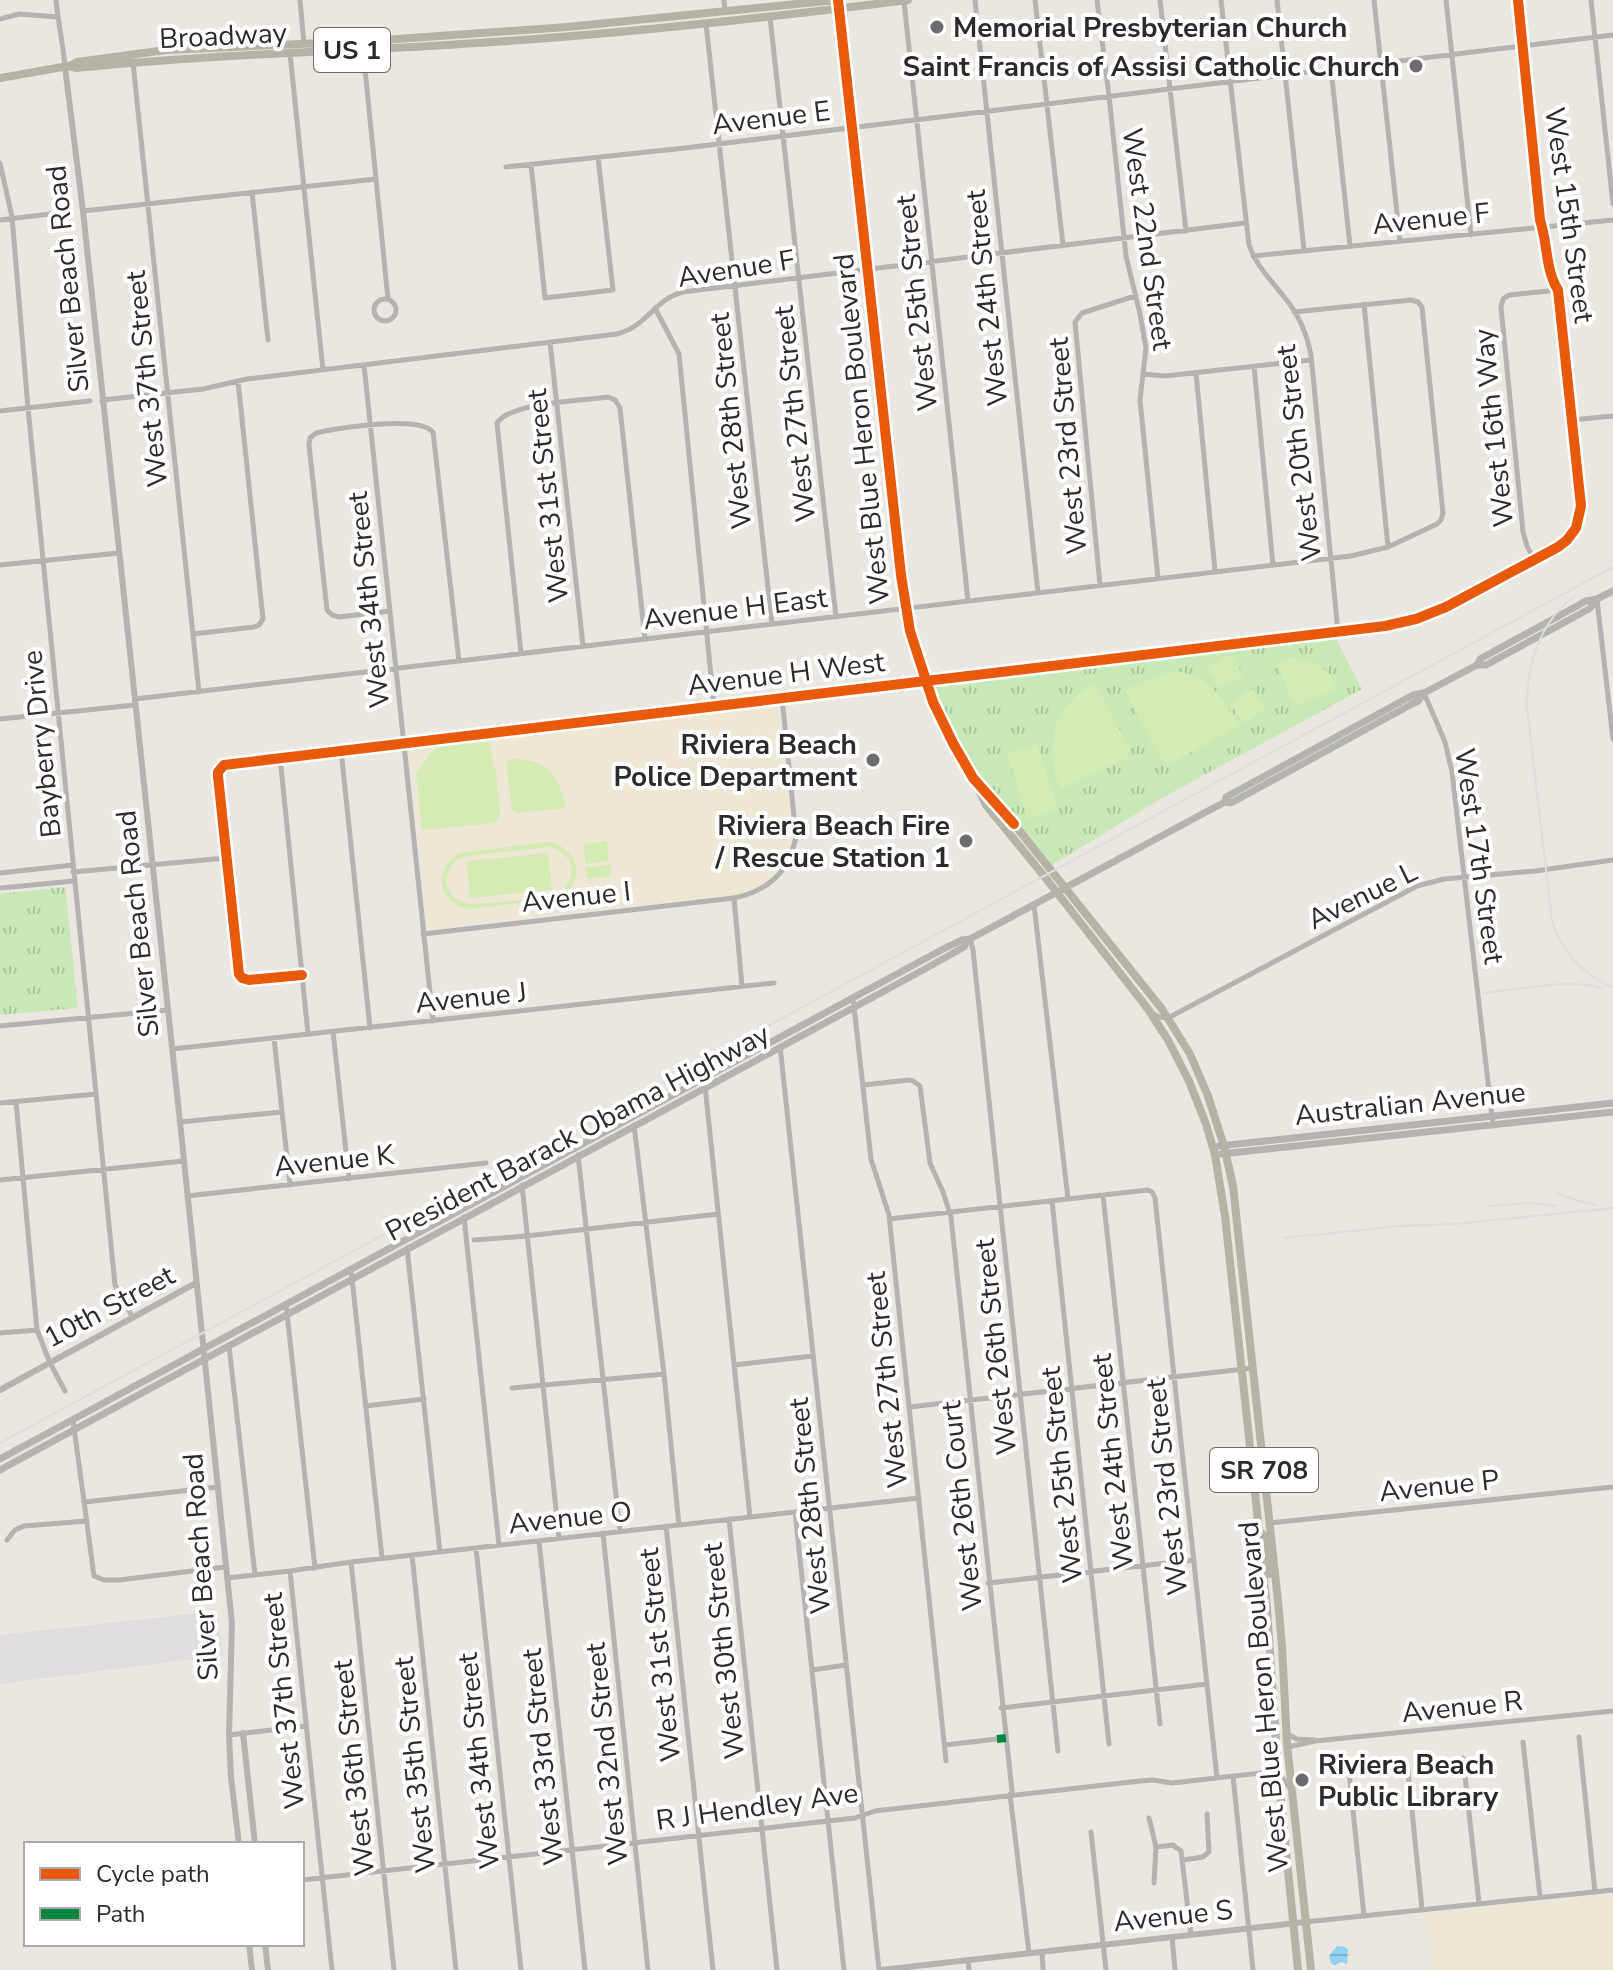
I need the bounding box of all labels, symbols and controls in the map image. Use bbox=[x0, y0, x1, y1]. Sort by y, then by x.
place label: Memorial Presbyterian Church bbox=[953, 9, 1347, 47]
street label: Broadway bbox=[158, 14, 288, 58]
marker: Memorial Presbyterian Church bbox=[928, 18, 946, 36]
road number: US 1 bbox=[314, 28, 390, 72]
place label: Saint Francis of Assisi Catholic Church bbox=[903, 48, 1400, 86]
marker: Saint Francis of Assisi Catholic Church bbox=[1407, 57, 1425, 75]
street label: Avenue E bbox=[710, 92, 832, 144]
street label: West 15th Street bbox=[1535, 105, 1603, 326]
street label: West 22nd Street bbox=[1113, 126, 1181, 353]
street label: Silver Beach Road bbox=[37, 164, 99, 394]
street label: West 24th Street bbox=[957, 188, 1017, 408]
street label: West 25th Street bbox=[887, 193, 947, 413]
street label: Avenue F bbox=[1371, 194, 1492, 244]
street label: Avenue F bbox=[675, 241, 797, 297]
street label: West Blue Heron Boulevard bbox=[825, 252, 899, 606]
street label: West 37th Street bbox=[117, 269, 177, 489]
street label: West 27th Street bbox=[765, 304, 825, 524]
street label: West 28th Street bbox=[701, 311, 761, 531]
street label: West 16th Way bbox=[1465, 326, 1523, 529]
street label: West 23rd Street bbox=[1040, 336, 1096, 556]
street label: West 20th Street bbox=[1267, 343, 1331, 563]
street label: West 31st Street bbox=[518, 387, 578, 605]
street label: West 34th Street bbox=[339, 490, 399, 710]
street label: Avenue H East bbox=[641, 579, 829, 639]
street label: Avenue H West bbox=[685, 643, 887, 705]
street label: Bayberry Drive bbox=[13, 648, 71, 839]
place label: Riviera Beach Police Department bbox=[614, 726, 857, 796]
street label: West 17th Street bbox=[1445, 746, 1513, 967]
marker: Riviera Beach Police Department bbox=[864, 751, 882, 769]
place label: Riviera Beach Fire / Rescue Station 1 bbox=[714, 807, 950, 877]
street label: Silver Beach Road bbox=[107, 809, 169, 1039]
marker: Riviera Beach Fire / Rescue Station 1 bbox=[957, 832, 975, 850]
street label: Avenue L bbox=[1301, 853, 1424, 939]
street label: Avenue I bbox=[520, 872, 633, 922]
street label: Avenue J bbox=[414, 973, 529, 1023]
street label: President Barack Obama Highway bbox=[379, 1015, 777, 1251]
street label: Australian Avenue bbox=[1293, 1073, 1527, 1135]
street label: Avenue K bbox=[272, 1136, 396, 1186]
street label: West 26th Street bbox=[966, 1237, 1026, 1457]
street label: 10th Street bbox=[37, 1256, 182, 1357]
street label: West 27th Street bbox=[857, 1270, 917, 1490]
street label: West 24th Street bbox=[1083, 1352, 1143, 1572]
street label: West 25th Street bbox=[1032, 1365, 1092, 1585]
street label: West 23rd Street bbox=[1137, 1376, 1197, 1597]
street label: West 28th Street bbox=[780, 1396, 840, 1616]
street label: West 26th Court bbox=[932, 1399, 992, 1613]
road number: SR 708 bbox=[1210, 1448, 1318, 1492]
street label: Silver Beach Road bbox=[174, 1452, 228, 1682]
street label: Avenue P bbox=[1377, 1461, 1501, 1511]
street label: Avenue O bbox=[506, 1493, 634, 1543]
street label: West Blue Heron Boulevard bbox=[1230, 1520, 1298, 1874]
street label: West 30th Street bbox=[694, 1541, 754, 1761]
street label: West 31st Street bbox=[630, 1546, 690, 1764]
street label: West 37th Street bbox=[254, 1591, 314, 1811]
street label: West 32nd Street bbox=[576, 1640, 638, 1867]
street label: West 33rd Street bbox=[513, 1646, 573, 1867]
street label: West 34th Street bbox=[449, 1651, 509, 1871]
street label: West 35th Street bbox=[385, 1655, 445, 1875]
street label: West 36th Street bbox=[324, 1658, 384, 1878]
street label: Avenue R bbox=[1400, 1682, 1524, 1732]
place label: Riviera Beach Public Library bbox=[1318, 1746, 1499, 1816]
marker: Riviera Beach Public Library bbox=[1293, 1771, 1311, 1789]
street label: R J Hendley Ave bbox=[654, 1774, 861, 1840]
legend bbox=[24, 1842, 304, 1946]
text: Cycle path bbox=[96, 1858, 210, 1890]
street label: Avenue S bbox=[1112, 1891, 1235, 1941]
text: Path bbox=[96, 1898, 145, 1930]

